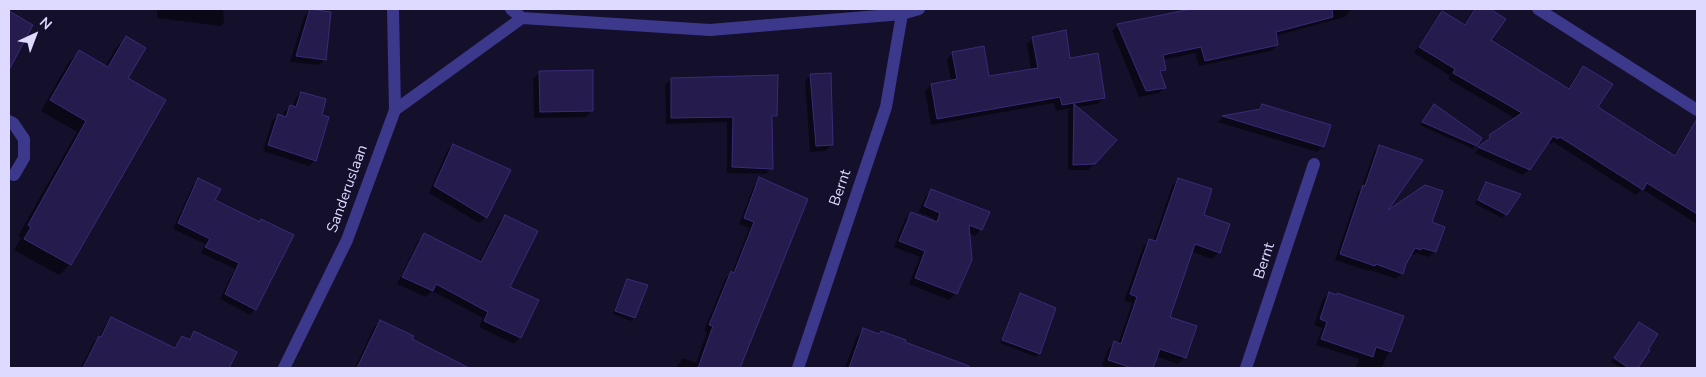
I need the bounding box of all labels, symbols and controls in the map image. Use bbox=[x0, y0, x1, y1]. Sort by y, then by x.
north arrow bbox=[10, 10, 60, 60]
text: N bbox=[35, 13, 56, 34]
street label: Sanderuslaan bbox=[324, 143, 372, 235]
street label: Bernt bbox=[826, 167, 856, 209]
street label: Bernt bbox=[1251, 241, 1279, 281]

